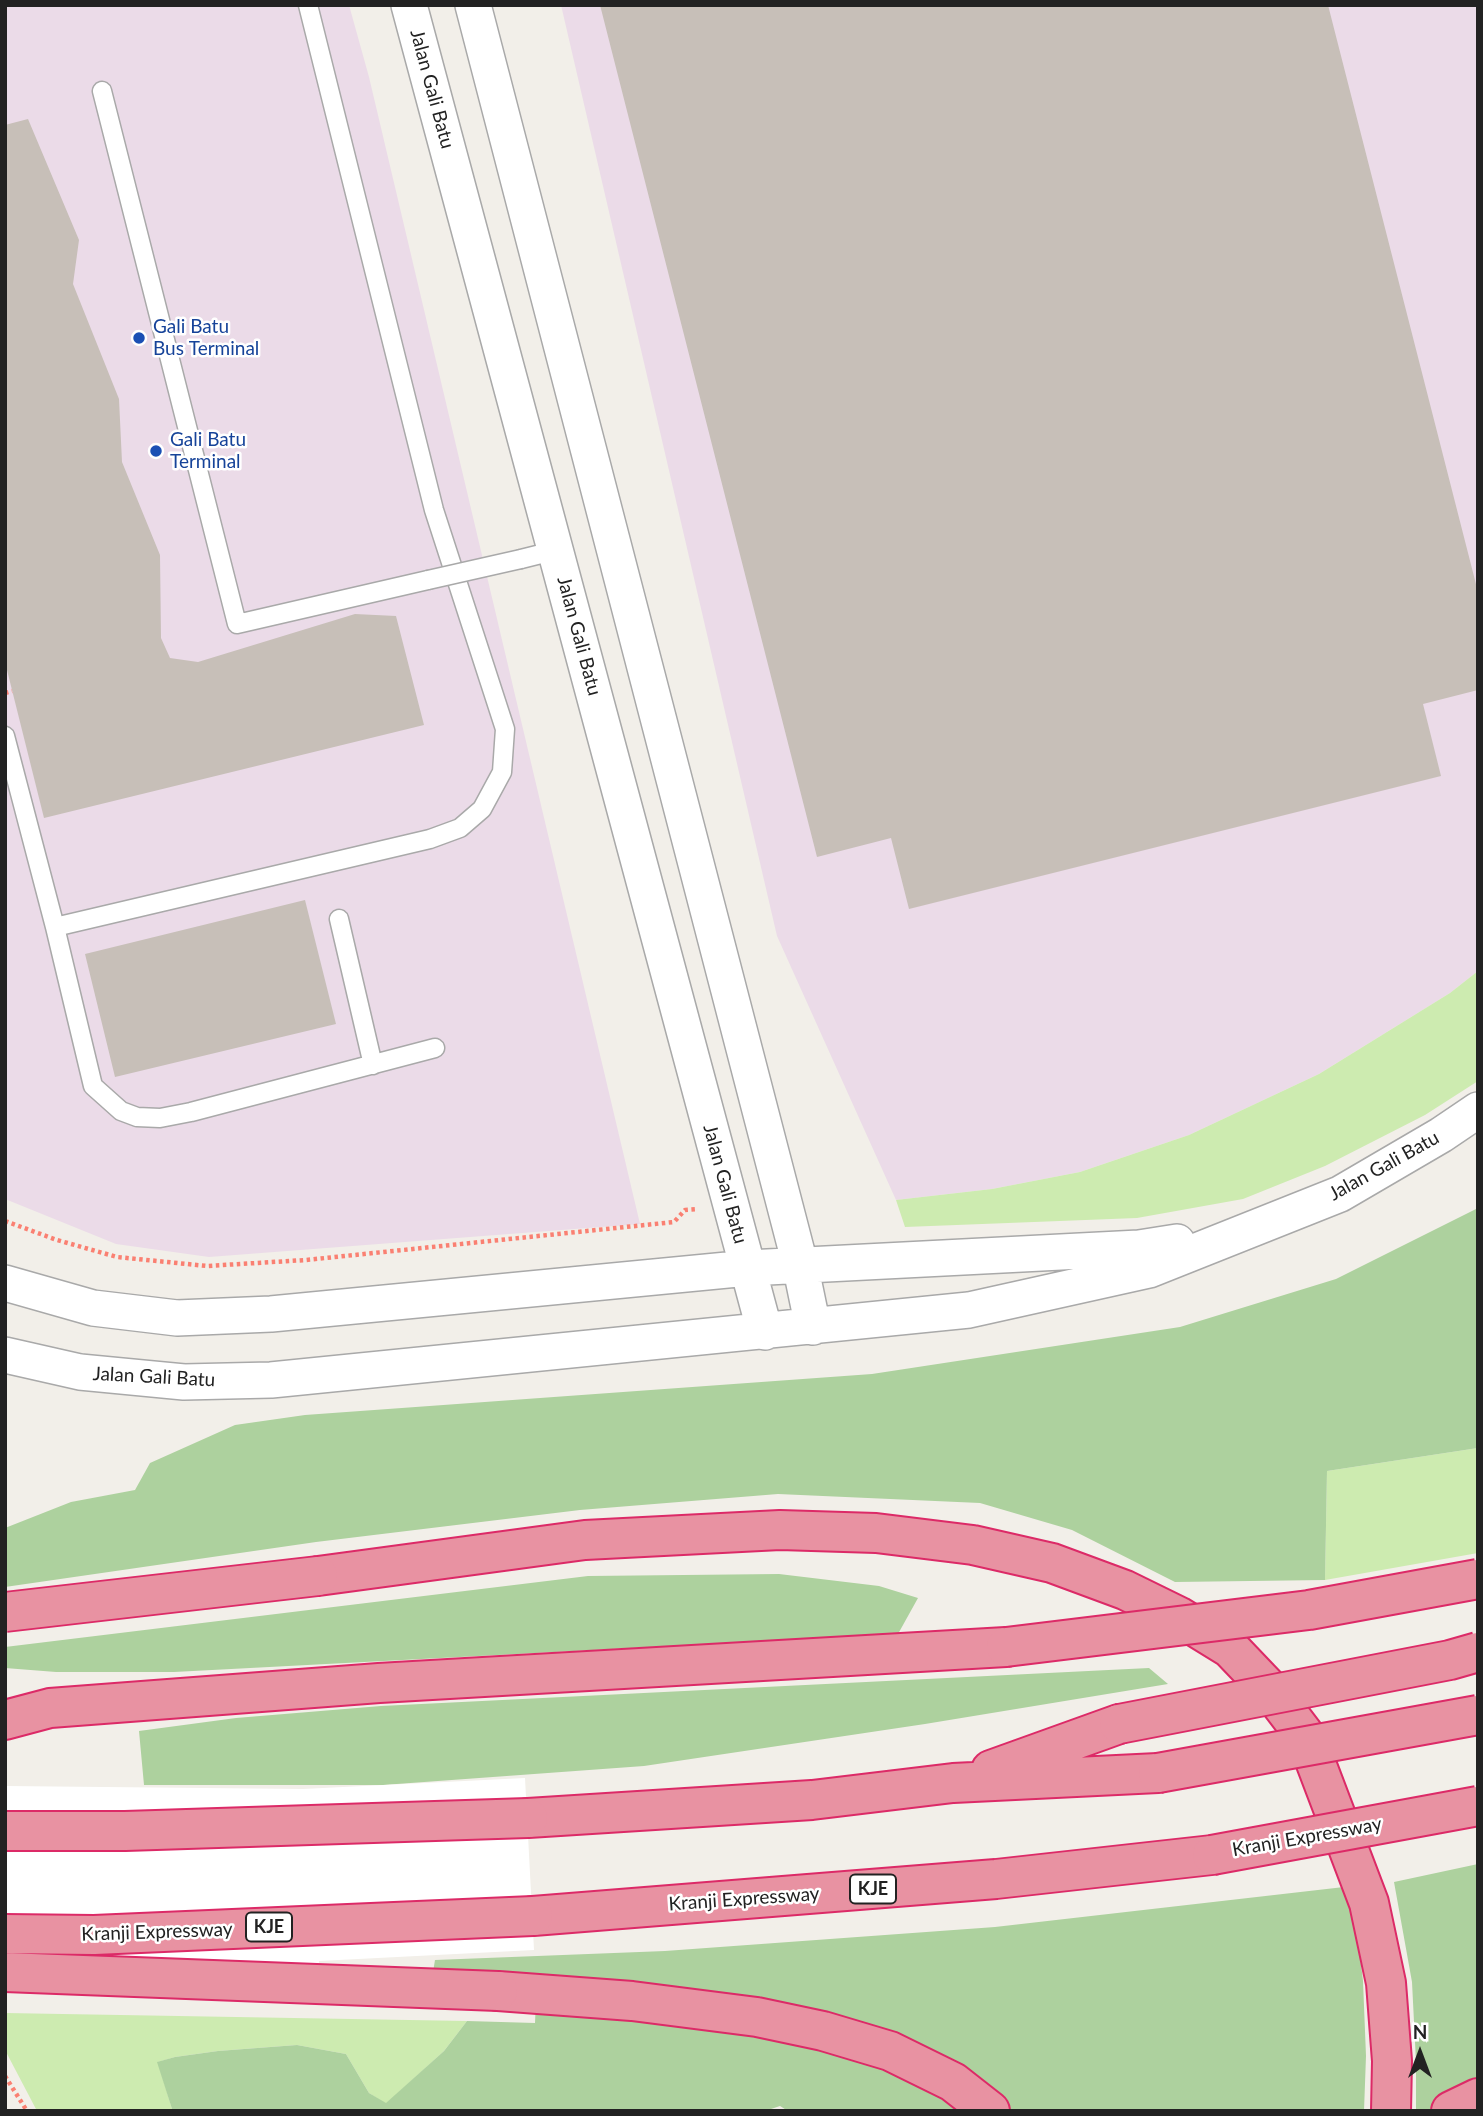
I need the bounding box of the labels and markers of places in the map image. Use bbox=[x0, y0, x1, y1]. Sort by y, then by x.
place label: Gali Batu Bus Terminal bbox=[153, 316, 259, 360]
marker: Gali Batu Bus Terminal bbox=[131, 330, 147, 346]
place label: Gali Batu Terminal bbox=[170, 429, 246, 473]
marker: Gali Batu Terminal bbox=[148, 443, 164, 459]

